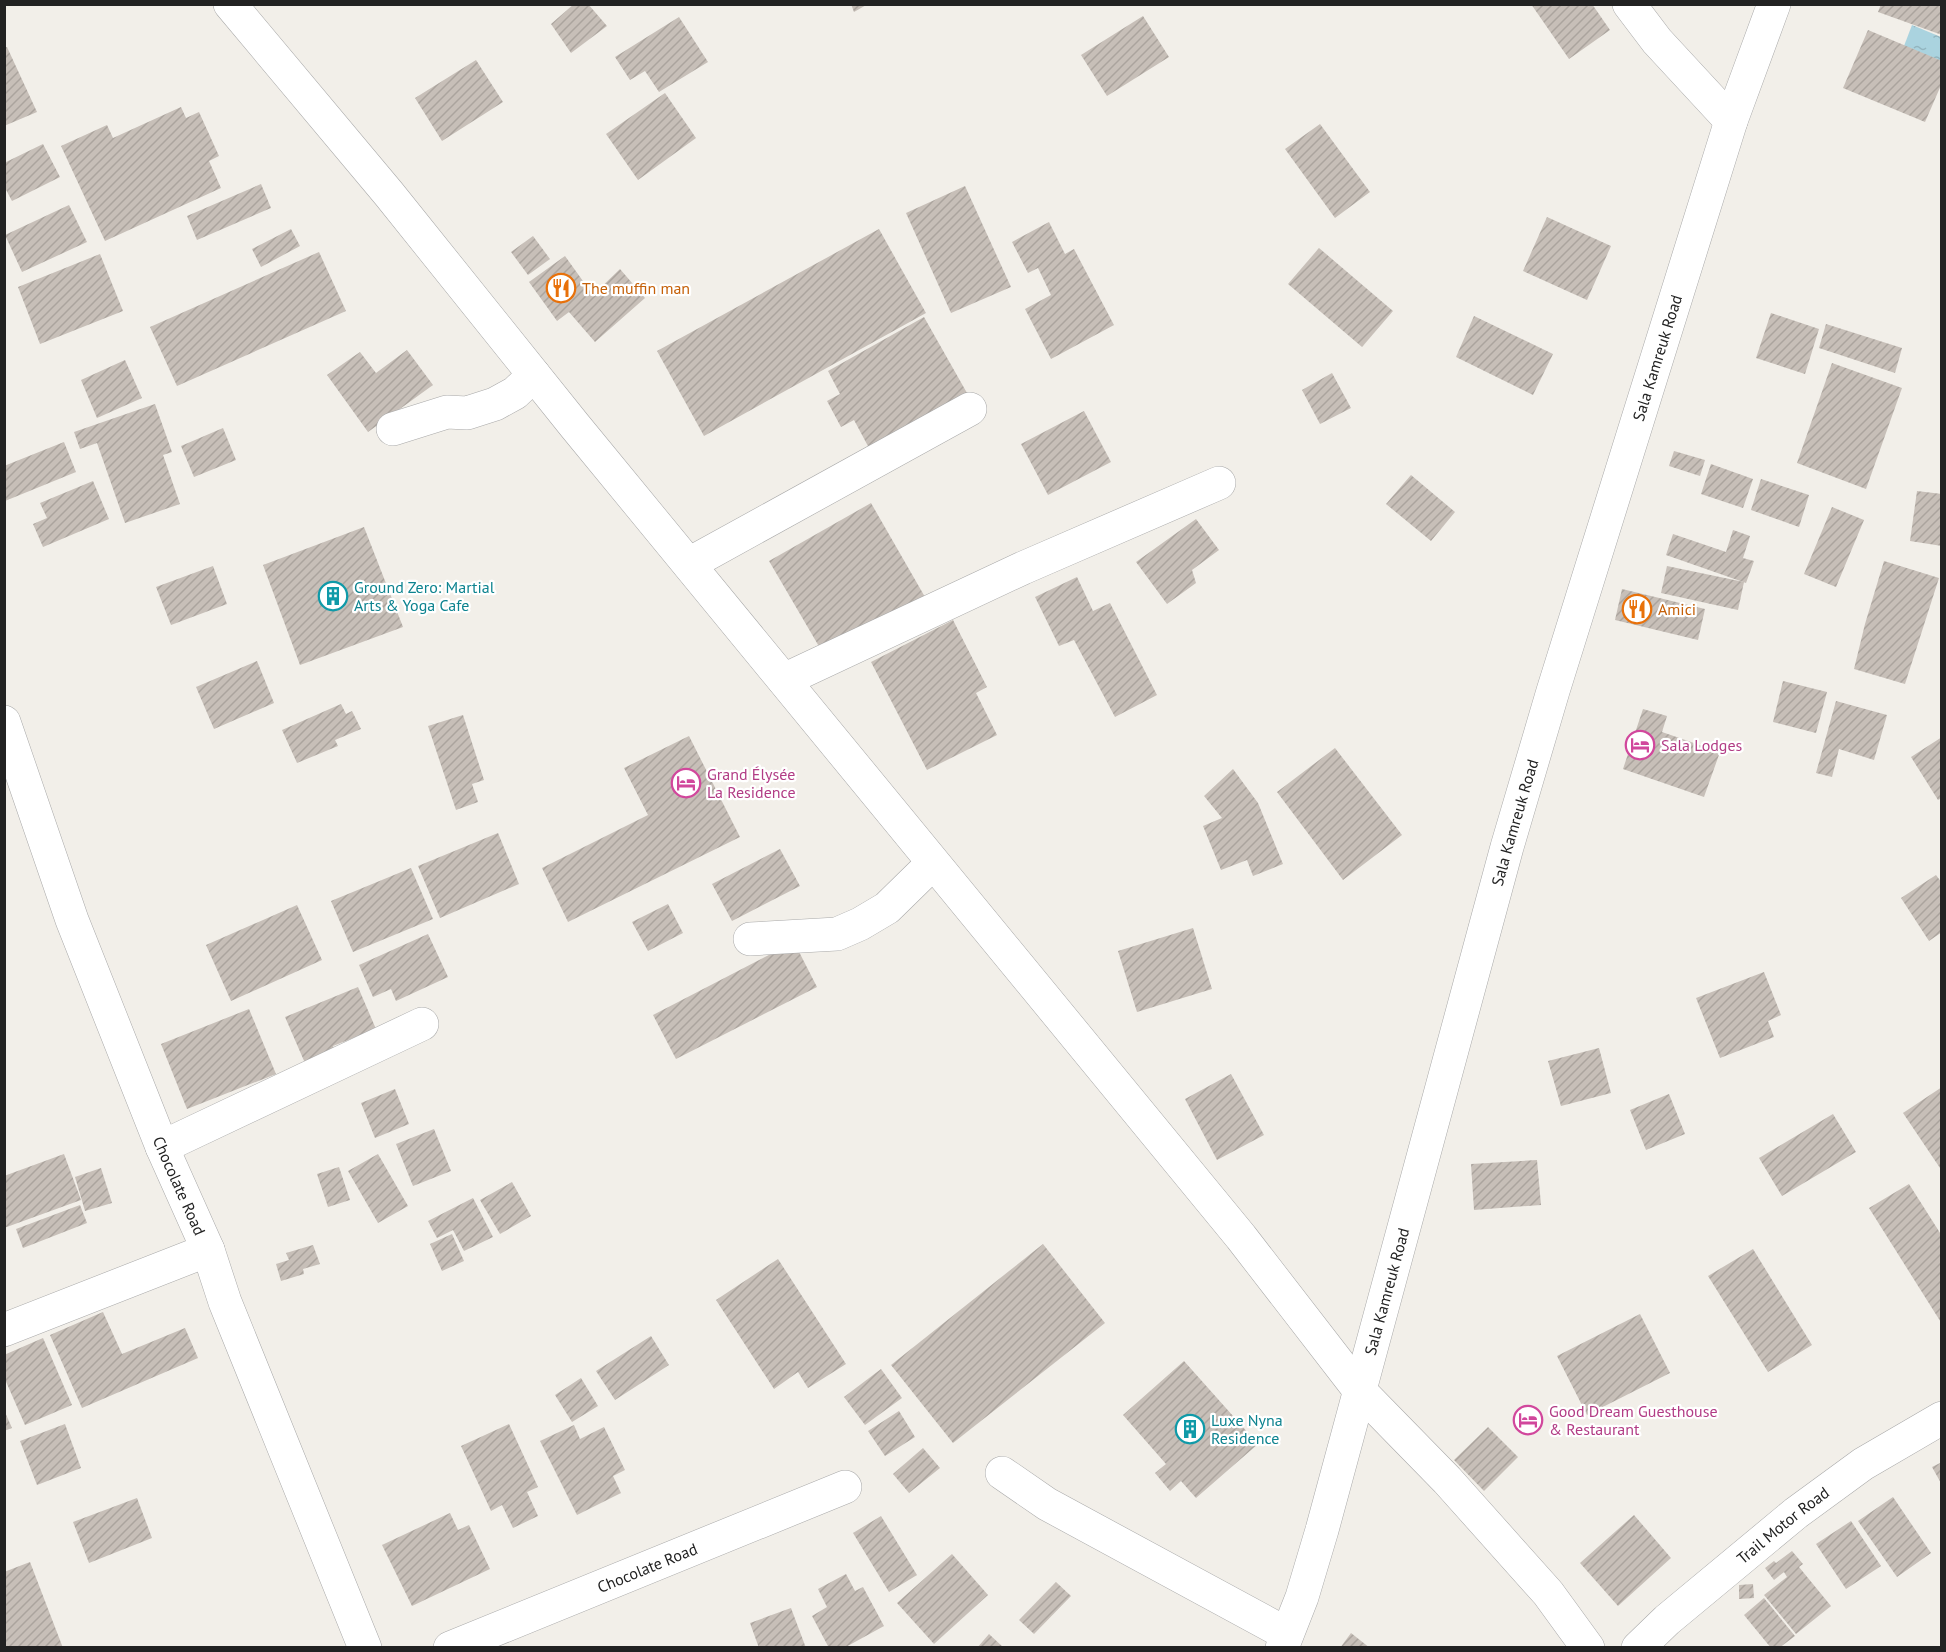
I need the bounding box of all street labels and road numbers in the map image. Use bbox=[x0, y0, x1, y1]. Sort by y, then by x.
street label: Sala Kamreuk Road bbox=[1628, 292, 1686, 423]
street label: Sala Kamreuk Road bbox=[1487, 757, 1542, 888]
street label: Chocolate Road bbox=[149, 1133, 210, 1238]
street label: Sala Kamreuk Road bbox=[1360, 1225, 1413, 1357]
street label: Trail Motor Road bbox=[1733, 1482, 1833, 1568]
street label: Chocolate Road bbox=[594, 1538, 700, 1597]

